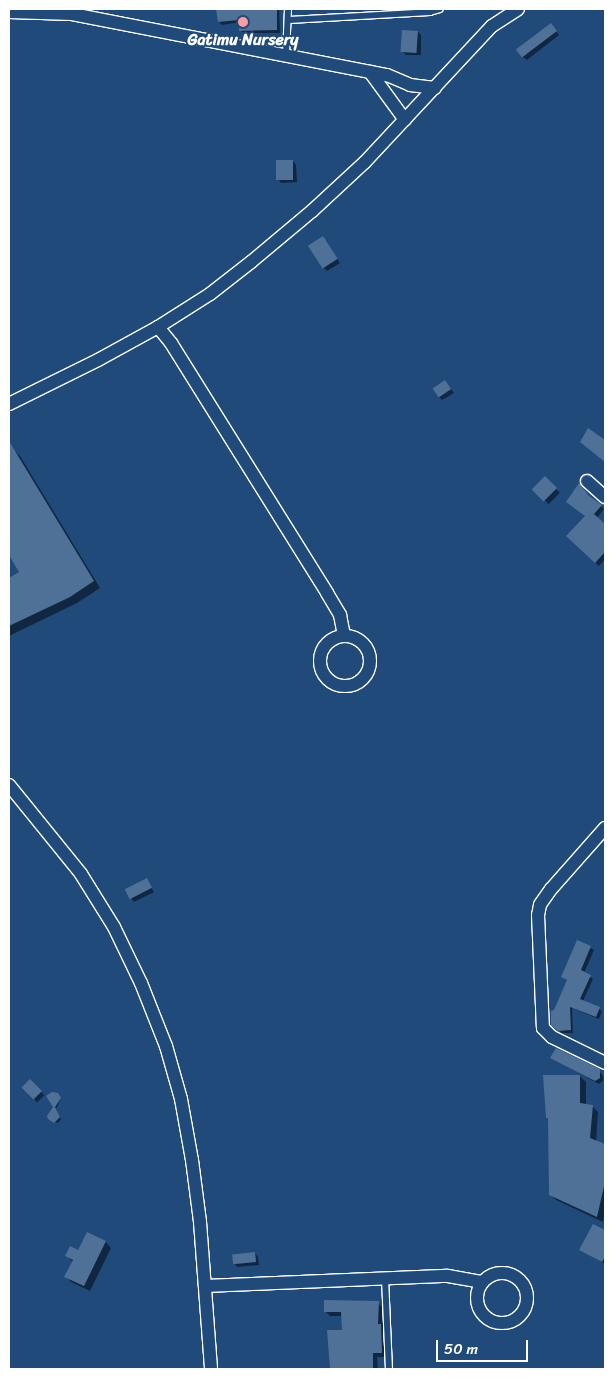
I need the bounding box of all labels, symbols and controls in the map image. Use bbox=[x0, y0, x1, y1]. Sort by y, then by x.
marker: Gatimu Nursery bbox=[237, 16, 249, 28]
place label: Gatimu Nursery bbox=[187, 30, 299, 50]
scale bar bbox=[439, 1330, 532, 1362]
text: 50 m bbox=[444, 1336, 478, 1362]

